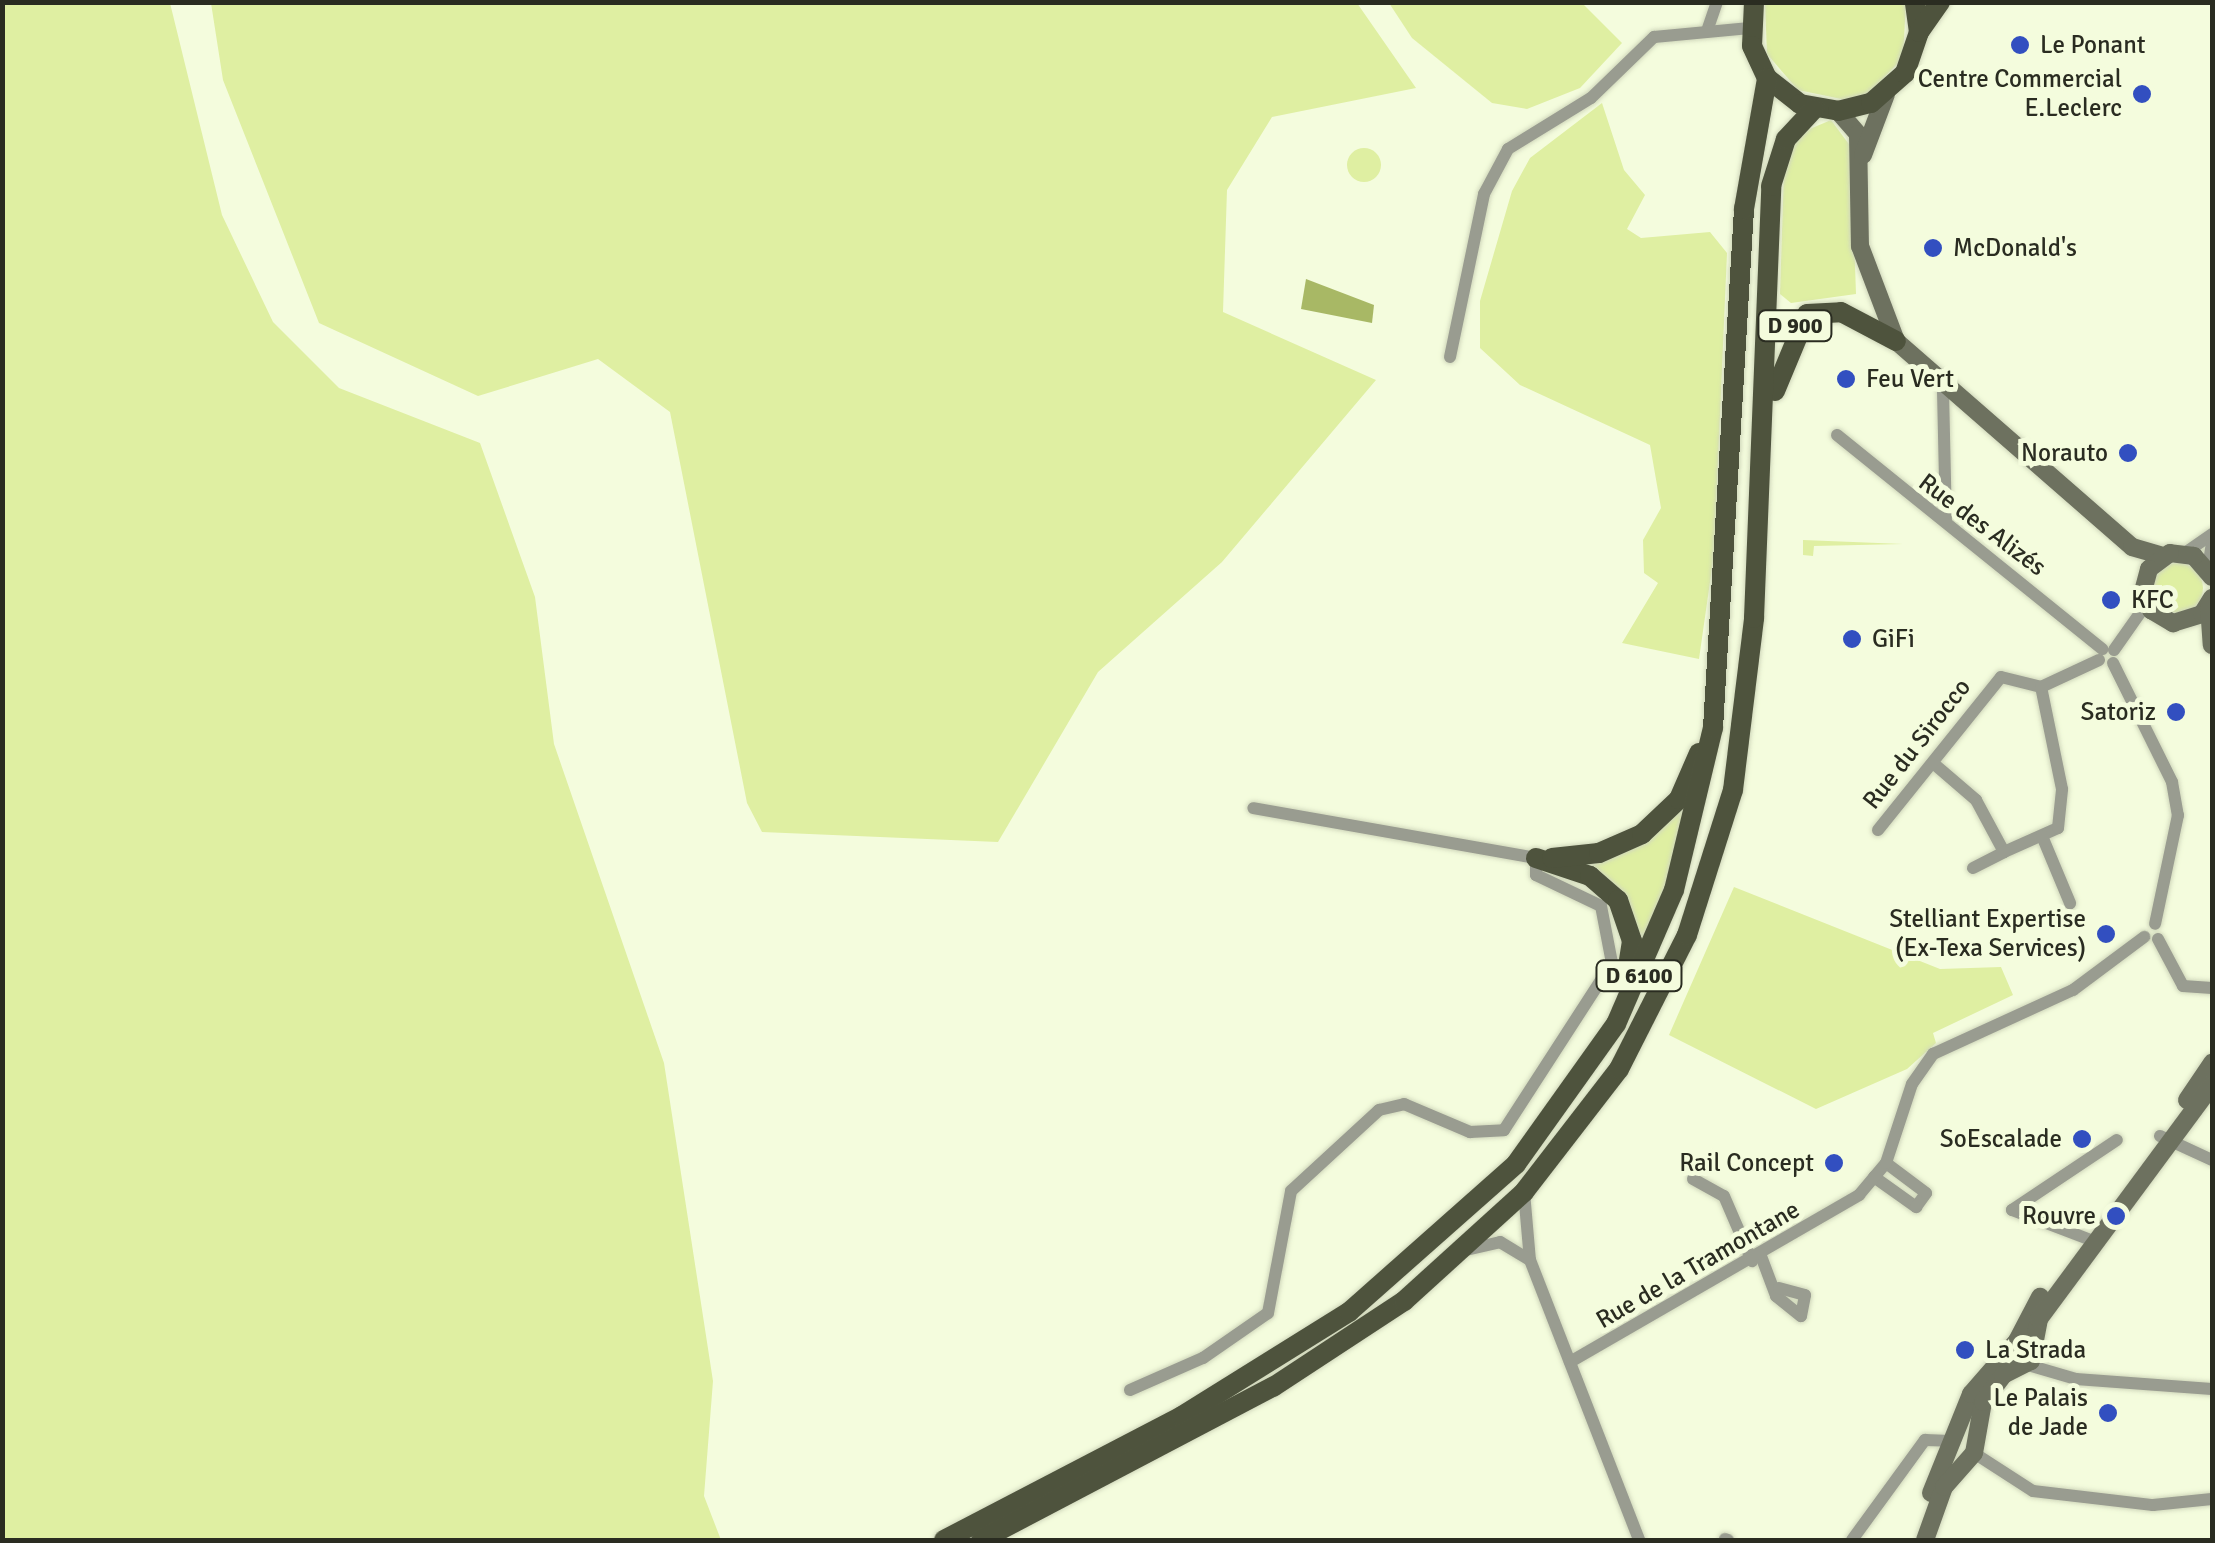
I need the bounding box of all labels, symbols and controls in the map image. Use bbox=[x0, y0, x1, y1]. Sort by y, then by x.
place label: Le Ponant bbox=[2040, 30, 2146, 60]
marker: Le Ponant bbox=[2009, 34, 2031, 56]
place label: Centre Commercial E.Leclerc bbox=[1918, 65, 2122, 124]
marker: Centre Commercial E.Leclerc bbox=[2131, 83, 2153, 105]
place label: McDonald's bbox=[1953, 233, 2077, 263]
marker: McDonald's bbox=[1922, 237, 1944, 259]
road number: D 900 bbox=[1755, 309, 1835, 343]
place label: Feu Vert bbox=[1866, 364, 1954, 394]
marker: Feu Vert bbox=[1835, 368, 1857, 390]
place label: Norauto bbox=[2021, 438, 2108, 468]
marker: Norauto bbox=[2117, 442, 2139, 464]
street label: Rue des Alizés bbox=[1912, 467, 2052, 583]
place label: KFC bbox=[2131, 585, 2174, 615]
marker: KFC bbox=[2100, 589, 2122, 611]
place label: GiFi bbox=[1872, 624, 1915, 654]
marker: GiFi bbox=[1841, 628, 1863, 650]
street label: Rue du Sirocco bbox=[1857, 673, 1977, 815]
place label: Satoriz bbox=[2081, 697, 2156, 727]
marker: Satoriz bbox=[2165, 701, 2187, 723]
place label: Stelliant Expertise (Ex-Texa Services) bbox=[1889, 905, 2086, 964]
marker: Stelliant Expertise (Ex-Texa Services) bbox=[2095, 923, 2117, 945]
road number: D 6100 bbox=[1594, 959, 1684, 993]
place label: SoEscalade bbox=[1940, 1124, 2062, 1154]
marker: SoEscalade bbox=[2071, 1128, 2093, 1150]
place label: Rail Concept bbox=[1679, 1148, 1814, 1178]
marker: Rail Concept bbox=[1823, 1152, 1845, 1174]
street label: Rue de la Tramontane bbox=[1591, 1195, 1805, 1335]
place label: Rouvre bbox=[2022, 1201, 2096, 1231]
marker: Rouvre bbox=[2105, 1205, 2127, 1227]
place label: La Strada bbox=[1985, 1335, 2086, 1365]
marker: La Strada bbox=[1954, 1339, 1976, 1361]
place label: Le Palais de Jade bbox=[1993, 1384, 2088, 1443]
marker: Le Palais de Jade bbox=[2097, 1402, 2119, 1424]

